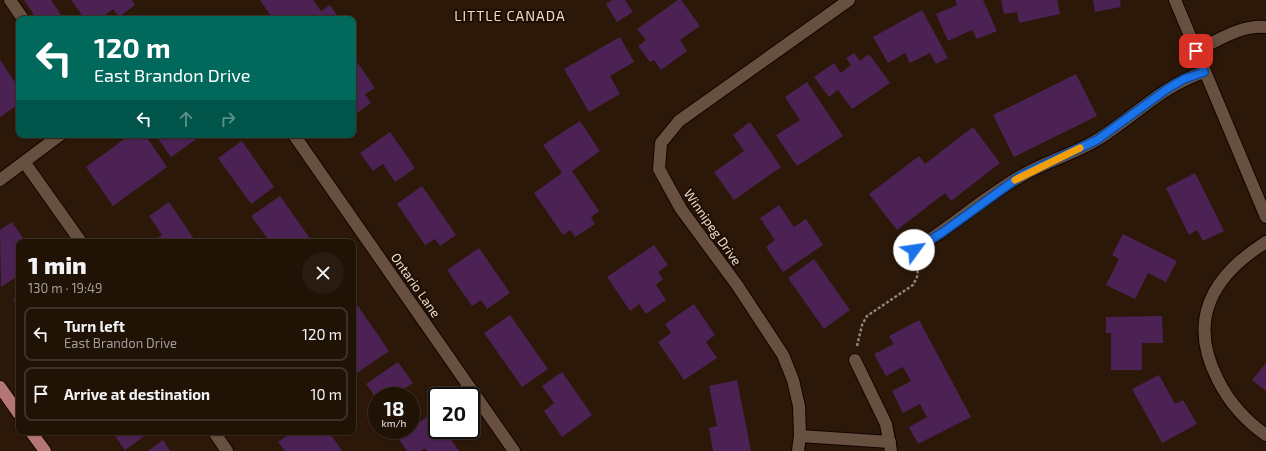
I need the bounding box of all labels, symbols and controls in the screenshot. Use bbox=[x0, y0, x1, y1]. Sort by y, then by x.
district label: LITTLE CANADA bbox=[454, 7, 566, 24]
text: 120 m bbox=[94, 30, 171, 64]
icon: left bbox=[28, 32, 80, 84]
pin bbox=[1179, 34, 1213, 68]
icon: arrive bbox=[1185, 40, 1207, 62]
text: East Brandon Drive bbox=[94, 64, 250, 86]
icon: left bbox=[133, 108, 155, 130]
icon: ahead bbox=[175, 108, 197, 130]
icon: right bbox=[217, 108, 239, 130]
street label: Winnipeg Drive bbox=[681, 186, 745, 268]
position arrow bbox=[893, 229, 935, 271]
text: 1 min bbox=[28, 250, 87, 279]
street label: Ontario Lane bbox=[388, 250, 444, 320]
button: close bbox=[302, 252, 344, 294]
text: 130 m · 19:49 bbox=[28, 280, 103, 296]
text: Turn left bbox=[64, 317, 125, 335]
icon: left bbox=[30, 323, 52, 345]
text: 120 m bbox=[302, 325, 342, 343]
text: East Brandon Drive bbox=[64, 335, 177, 351]
icon: arrive bbox=[30, 383, 52, 405]
text: Arrive at destination bbox=[64, 385, 210, 403]
text: 10 m bbox=[310, 385, 342, 403]
speed limit sign: 20 bbox=[428, 387, 480, 439]
text: 18 bbox=[383, 396, 405, 420]
text: km/h bbox=[382, 417, 406, 429]

